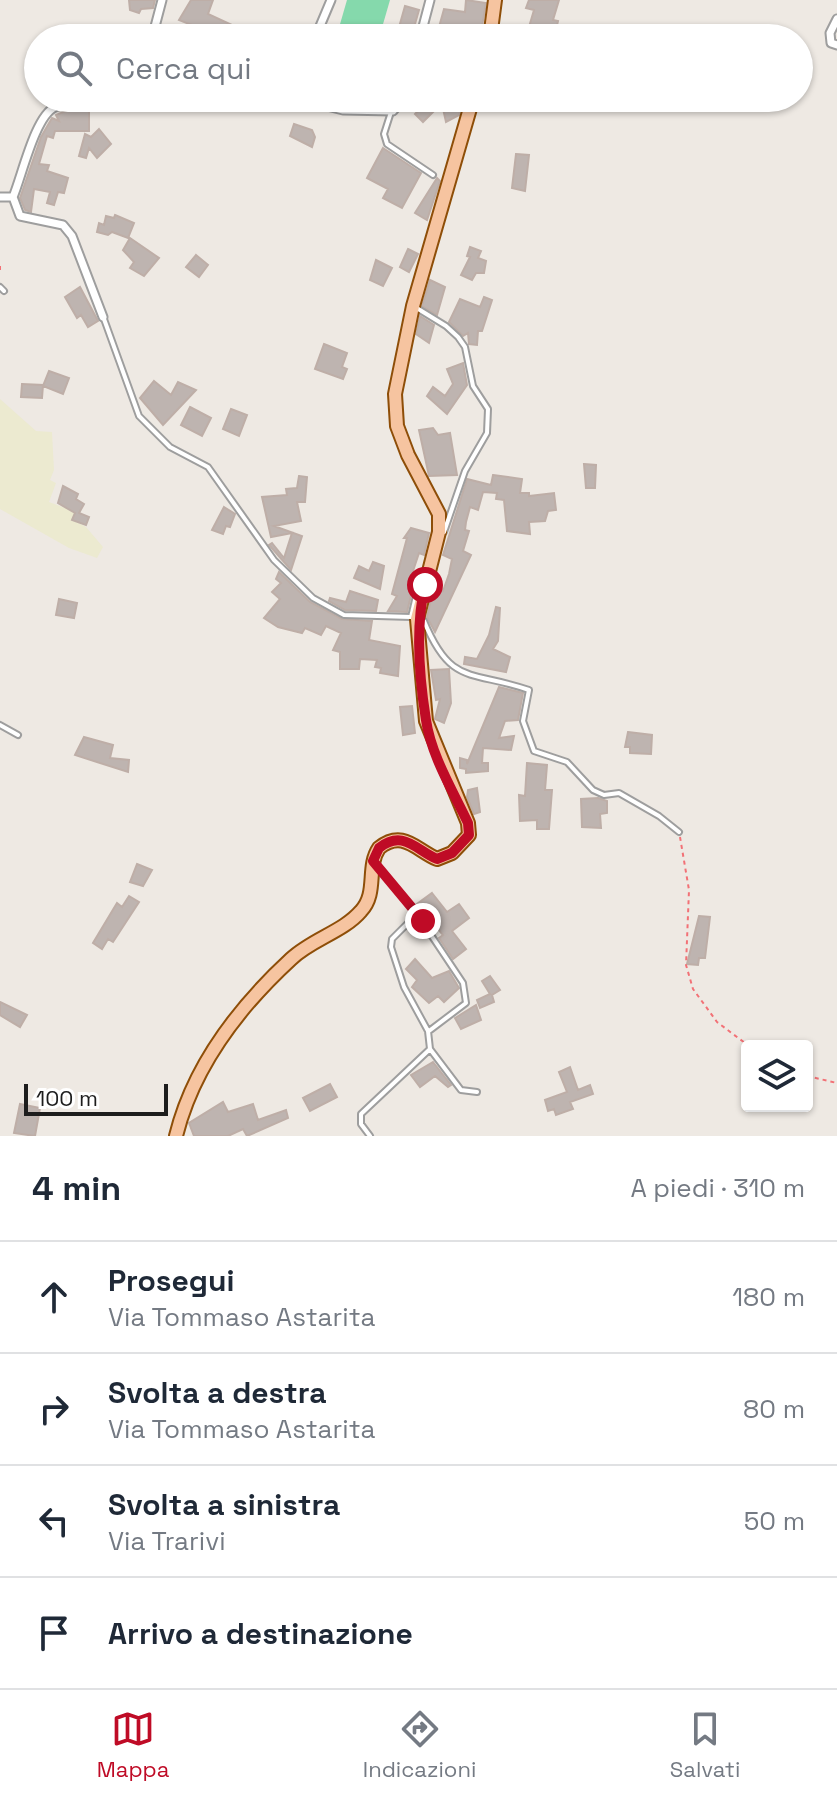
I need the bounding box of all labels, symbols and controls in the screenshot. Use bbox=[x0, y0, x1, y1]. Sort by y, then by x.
search box bbox=[24, 24, 813, 112]
icon: search bbox=[52, 46, 96, 90]
text: Cerca qui bbox=[116, 49, 252, 88]
route start bbox=[407, 567, 443, 603]
route end bbox=[405, 903, 441, 939]
map controls bbox=[741, 1040, 813, 1112]
button: layers bbox=[741, 1040, 813, 1112]
scale bar bbox=[24, 1080, 168, 1116]
text: 100 m bbox=[36, 1084, 98, 1112]
text: 4 min bbox=[32, 1167, 121, 1210]
text: A piedi · 310 m bbox=[631, 1171, 805, 1205]
text: Prosegui bbox=[108, 1261, 234, 1300]
icon: ahead bbox=[32, 1275, 76, 1319]
text: 180 m bbox=[732, 1280, 805, 1314]
text: Via Tommaso Astarita bbox=[108, 1300, 375, 1334]
text: Svolta a destra bbox=[108, 1373, 327, 1412]
icon: right bbox=[32, 1387, 76, 1431]
text: 80 m bbox=[743, 1392, 805, 1426]
text: Via Tommaso Astarita bbox=[108, 1412, 375, 1446]
text: Svolta a sinistra bbox=[108, 1485, 340, 1524]
icon: left bbox=[32, 1499, 76, 1543]
text: 50 m bbox=[744, 1504, 805, 1538]
text: Via Trarivi bbox=[108, 1524, 226, 1558]
icon: arrive bbox=[32, 1611, 76, 1655]
text: Arrivo a destinazione bbox=[108, 1614, 413, 1653]
tab: Mappa bbox=[97, 1707, 169, 1783]
tab: Indicazioni bbox=[363, 1707, 476, 1783]
tab: Salvati bbox=[670, 1707, 740, 1783]

